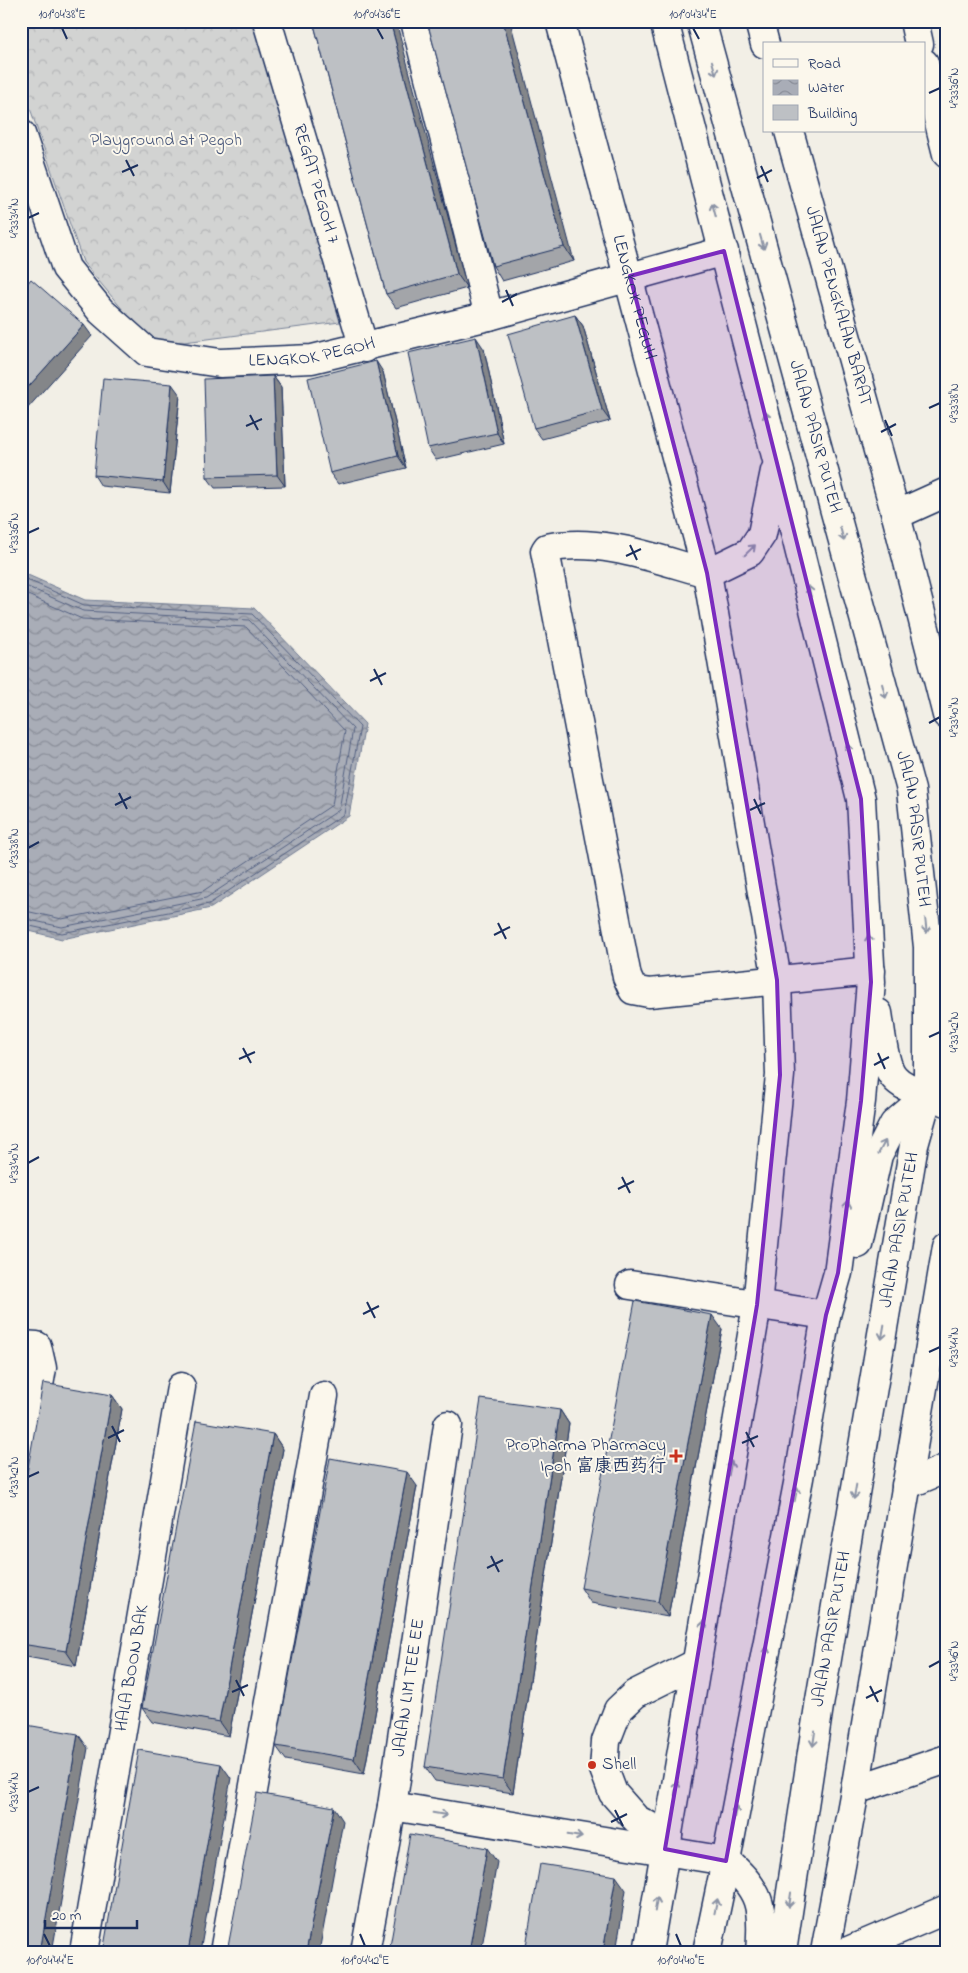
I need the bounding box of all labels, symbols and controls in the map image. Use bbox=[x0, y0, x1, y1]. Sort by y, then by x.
text: 101°04'38"E bbox=[39, 6, 85, 24]
text: 101°04'36"E bbox=[353, 6, 401, 24]
text: 101°04'34"E bbox=[669, 6, 717, 24]
legend bbox=[763, 42, 926, 132]
text: Road bbox=[808, 53, 841, 75]
one-way arrow bbox=[710, 60, 719, 76]
text: 4°33'36"N bbox=[946, 68, 964, 108]
text: Water bbox=[808, 77, 844, 99]
text: Building bbox=[807, 103, 857, 126]
street label: REGAT PEGOH 7 bbox=[285, 121, 346, 247]
park label: Playground at Pegoh bbox=[90, 128, 242, 155]
text: 4°33'34"N bbox=[6, 198, 24, 238]
one-way arrow bbox=[709, 203, 718, 219]
street label: JALAN PENGKALAN BARAT bbox=[798, 203, 878, 409]
street label: LENGKOK PEGUH bbox=[605, 232, 663, 363]
one-way arrow bbox=[758, 233, 767, 249]
street label: LENGKOK PEGOH bbox=[248, 331, 378, 375]
street label: JALAN PASIR PUTEH bbox=[781, 357, 848, 516]
text: 4°33'38"N bbox=[946, 383, 964, 423]
one-way arrow bbox=[762, 411, 771, 427]
text: 4°33'36"N bbox=[6, 513, 24, 553]
one-way arrow bbox=[837, 525, 847, 541]
one-way arrow bbox=[743, 544, 756, 556]
one-way arrow bbox=[805, 586, 814, 602]
one-way arrow bbox=[880, 682, 889, 698]
text: 4°33'40"N bbox=[946, 697, 964, 737]
one-way arrow bbox=[844, 744, 853, 760]
street label: JALAN PASIR PUTEH bbox=[888, 748, 937, 908]
text: 4°33'38"N bbox=[6, 828, 24, 868]
one-way arrow bbox=[921, 917, 931, 933]
one-way arrow bbox=[865, 934, 874, 950]
text: 4°33'42"N bbox=[946, 1011, 964, 1053]
one-way arrow bbox=[877, 1139, 887, 1154]
text: 4°33'40"N bbox=[6, 1143, 24, 1183]
street label: JALAN PASIR PUTEH bbox=[874, 1150, 926, 1310]
one-way arrow bbox=[842, 1200, 852, 1216]
one-way arrow bbox=[877, 1324, 887, 1340]
text: 4°33'44"N bbox=[946, 1327, 964, 1367]
place label: ProPharma Pharmacy Ipoh 富康西药行 bbox=[505, 1433, 666, 1480]
marker: ProPharma Pharmacy Ipoh 富康西药行 bbox=[670, 1450, 682, 1462]
text: 4°33'42"N bbox=[6, 1456, 24, 1498]
one-way arrow bbox=[725, 1460, 735, 1476]
one-way arrow bbox=[850, 1484, 860, 1500]
one-way arrow bbox=[791, 1486, 801, 1502]
street label: JALAN PASIR PUTEH bbox=[806, 1549, 858, 1709]
street label: HALA BOON BAK bbox=[109, 1603, 156, 1734]
street label: JALAN LIM TEE EE bbox=[386, 1617, 432, 1758]
one-way arrow bbox=[698, 1621, 708, 1637]
text: 4°33'46"N bbox=[946, 1641, 964, 1681]
one-way arrow bbox=[761, 1646, 771, 1662]
one-way arrow bbox=[809, 1730, 819, 1746]
place label: Shell bbox=[602, 1752, 636, 1778]
marker: Shell bbox=[586, 1759, 598, 1771]
text: 4°33'44"N bbox=[6, 1772, 24, 1812]
one-way arrow bbox=[671, 1781, 681, 1797]
one-way arrow bbox=[731, 1806, 741, 1822]
one-way arrow bbox=[432, 1809, 448, 1819]
one-way arrow bbox=[567, 1831, 583, 1841]
one-way arrow bbox=[785, 1891, 795, 1907]
one-way arrow bbox=[651, 1896, 661, 1912]
scale bar bbox=[45, 1898, 138, 1930]
one-way arrow bbox=[712, 1899, 722, 1915]
text: 20 m bbox=[52, 1905, 82, 1927]
text: 101°04'44"E bbox=[26, 1952, 74, 1970]
text: 101°04'42"E bbox=[341, 1952, 389, 1970]
text: 101°04'40"E bbox=[657, 1952, 705, 1970]

